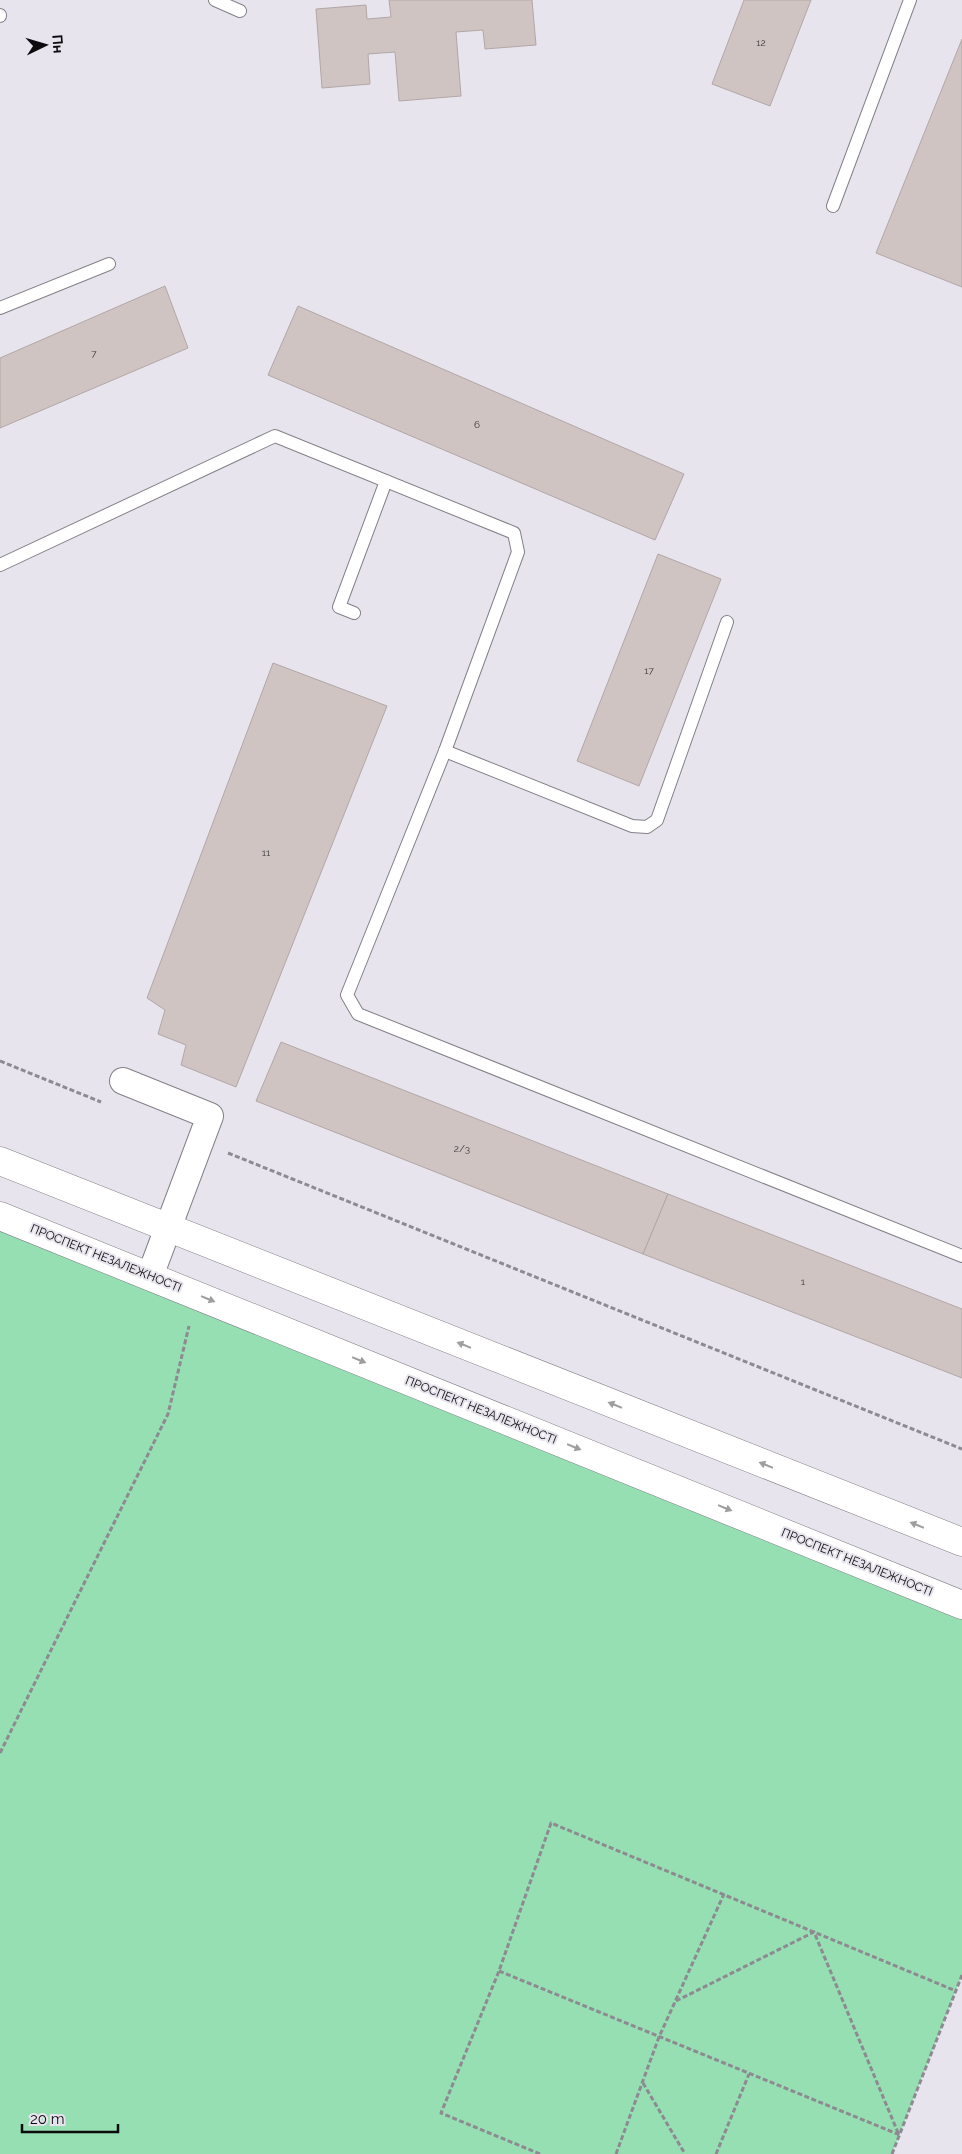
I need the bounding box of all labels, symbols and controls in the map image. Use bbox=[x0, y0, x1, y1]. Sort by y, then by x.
north arrow bbox=[20, 20, 70, 70]
text: Пн bbox=[49, 34, 67, 54]
house number: 12 bbox=[756, 37, 766, 48]
house number: 7 bbox=[91, 348, 97, 359]
house number: 6 bbox=[474, 419, 480, 430]
house number: 17 bbox=[644, 665, 654, 676]
house number: 11 bbox=[262, 847, 271, 858]
house number: 2/3 bbox=[454, 1143, 470, 1154]
street label: ПРОСПЕКТ НЕЗАЛЕЖНОСТІ bbox=[28, 1221, 184, 1295]
house number: 1 bbox=[801, 1276, 806, 1287]
one-way arrow bbox=[201, 1295, 216, 1303]
one-way arrow bbox=[456, 1340, 471, 1348]
one-way arrow bbox=[351, 1357, 366, 1364]
street label: ПРОСПЕКТ НЕЗАЛЕЖНОСТІ bbox=[403, 1373, 559, 1447]
one-way arrow bbox=[608, 1400, 622, 1408]
one-way arrow bbox=[567, 1444, 581, 1452]
one-way arrow bbox=[759, 1460, 773, 1468]
one-way arrow bbox=[717, 1505, 732, 1513]
one-way arrow bbox=[910, 1520, 924, 1528]
street label: ПРОСПЕКТ НЕЗАЛЕЖНОСТІ bbox=[779, 1525, 935, 1599]
scale bar bbox=[22, 2102, 119, 2134]
text: 20 m bbox=[30, 2110, 65, 2128]

